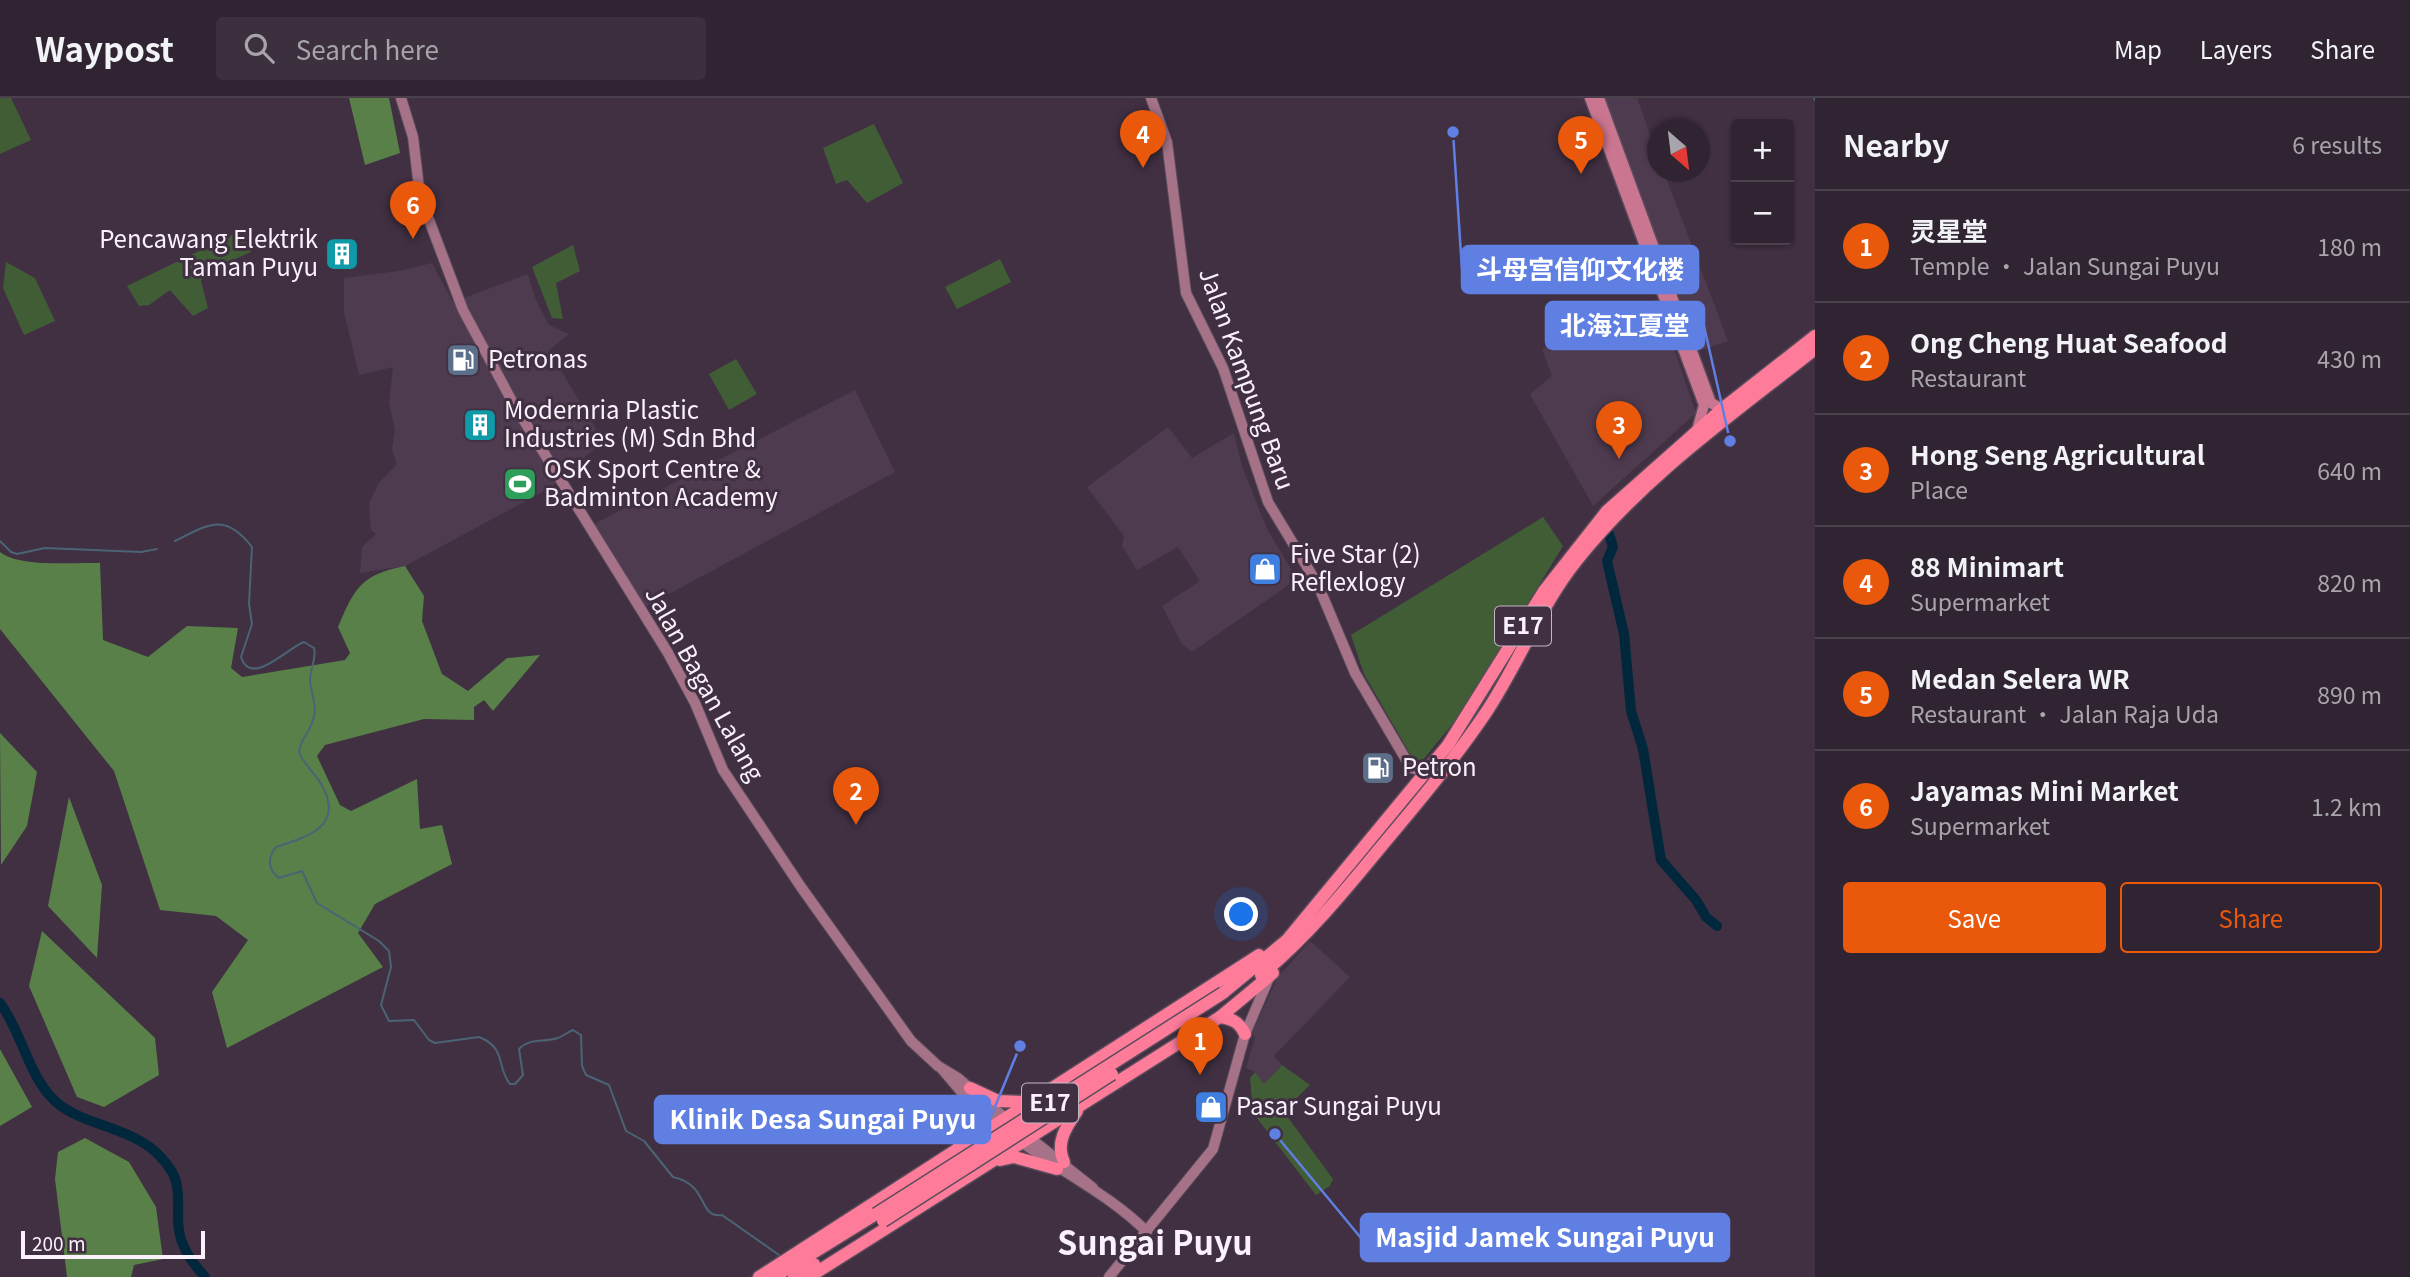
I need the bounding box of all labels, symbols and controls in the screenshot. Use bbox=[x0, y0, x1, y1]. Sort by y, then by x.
search box bbox=[216, 17, 706, 80]
text: Waypost bbox=[35, 24, 174, 72]
icon: search bbox=[240, 29, 278, 67]
text: Search here bbox=[296, 30, 439, 67]
text: Map bbox=[2114, 31, 2162, 66]
text: Layers bbox=[2200, 31, 2272, 66]
text: Share bbox=[2310, 31, 2375, 66]
pin: 4 bbox=[1120, 110, 1166, 168]
pin: 5 bbox=[1558, 116, 1604, 174]
north arrow bbox=[1647, 119, 1710, 182]
map controls bbox=[1731, 119, 1794, 245]
button: + bbox=[1731, 119, 1794, 182]
text: Nearby bbox=[1843, 122, 1949, 166]
text: 6 results bbox=[2292, 127, 2382, 161]
pin: 6 bbox=[390, 181, 436, 239]
button: − bbox=[1731, 182, 1794, 245]
text: 灵星堂 bbox=[1910, 211, 1988, 248]
place label: Pencawang Elektrik Taman Puyu bbox=[99, 220, 319, 283]
text: 1 bbox=[1859, 229, 1873, 263]
text: 180 m bbox=[2317, 229, 2382, 263]
building icon: Pencawang Elektrik Taman Puyu bbox=[323, 235, 361, 273]
callout: 斗母宫信仰文化楼 bbox=[1462, 246, 1698, 293]
text: Temple · Jalan Sungai Puyu bbox=[1910, 248, 2220, 282]
text: 斗母宫信仰文化楼 bbox=[1476, 249, 1684, 286]
street label: Jalan Kampung Baru bbox=[1192, 262, 1305, 494]
callout: 北海江夏堂 bbox=[1546, 302, 1704, 349]
text: 北海江夏堂 bbox=[1560, 305, 1690, 342]
text: Ong Cheng Huat Seafood bbox=[1910, 323, 2228, 360]
place label: Petronas bbox=[488, 340, 587, 375]
fuel station icon: Petronas bbox=[444, 341, 482, 379]
text: 2 bbox=[1859, 341, 1873, 375]
text: 430 m bbox=[2317, 341, 2382, 375]
text: Restaurant bbox=[1910, 360, 2026, 394]
place label: Modernria Plastic Industries (M) Sdn Bhd bbox=[504, 391, 756, 454]
pin: 3 bbox=[1596, 401, 1642, 459]
building icon: Modernria Plastic Industries (M) Sdn Bhd bbox=[461, 406, 499, 444]
text: Hong Seng Agricultural bbox=[1910, 435, 2205, 472]
place label: OSK Sport Centre & Badminton Academy bbox=[544, 450, 778, 513]
text: 3 bbox=[1859, 453, 1873, 487]
text: 640 m bbox=[2317, 453, 2382, 487]
sports icon: OSK Sport Centre & Badminton Academy bbox=[501, 465, 539, 503]
text: Place bbox=[1910, 472, 1968, 506]
place label: Five Star (2) Reflexlogy bbox=[1290, 535, 1421, 598]
text: 88 Minimart bbox=[1910, 547, 2064, 584]
shop icon: Five Star (2) Reflexlogy bbox=[1246, 550, 1284, 588]
text: 4 bbox=[1859, 565, 1873, 599]
text: 820 m bbox=[2317, 565, 2382, 599]
street label: Jalan Bagan Lalang bbox=[638, 579, 774, 787]
text: Supermarket bbox=[1910, 584, 2050, 618]
road number: E17 bbox=[1495, 606, 1551, 646]
text: Medan Selera WR bbox=[1910, 659, 2130, 696]
text: 5 bbox=[1859, 677, 1873, 711]
text: 890 m bbox=[2317, 677, 2382, 711]
text: Restaurant · Jalan Raja Uda bbox=[1910, 696, 2219, 730]
place label: Petron bbox=[1402, 748, 1477, 783]
fuel station icon: Petron bbox=[1359, 749, 1397, 787]
pin: 2 bbox=[833, 767, 879, 825]
text: Jayamas Mini Market bbox=[1910, 771, 2179, 808]
text: 6 bbox=[1859, 789, 1873, 823]
text: 1.2 km bbox=[2311, 789, 2382, 823]
text: Supermarket bbox=[1910, 808, 2050, 842]
button: Save bbox=[1843, 882, 2106, 953]
button: Share bbox=[2120, 882, 2382, 953]
your location bbox=[1224, 897, 1258, 931]
pin: 1 bbox=[1177, 1017, 1223, 1075]
road number: E17 bbox=[1022, 1084, 1078, 1122]
place label: Pasar Sungai Puyu bbox=[1236, 1087, 1442, 1122]
shop icon: Pasar Sungai Puyu bbox=[1192, 1088, 1230, 1126]
callout: Klinik Desa Sungai Puyu bbox=[655, 1096, 990, 1143]
text: Klinik Desa Sungai Puyu bbox=[670, 1099, 976, 1136]
callout: Masjid Jamek Sungai Puyu bbox=[1361, 1214, 1729, 1261]
text: Masjid Jamek Sungai Puyu bbox=[1375, 1217, 1715, 1254]
district label: Sungai Puyu bbox=[1057, 1218, 1253, 1264]
scale bar bbox=[21, 1228, 205, 1260]
text: 200 m bbox=[32, 1229, 86, 1256]

